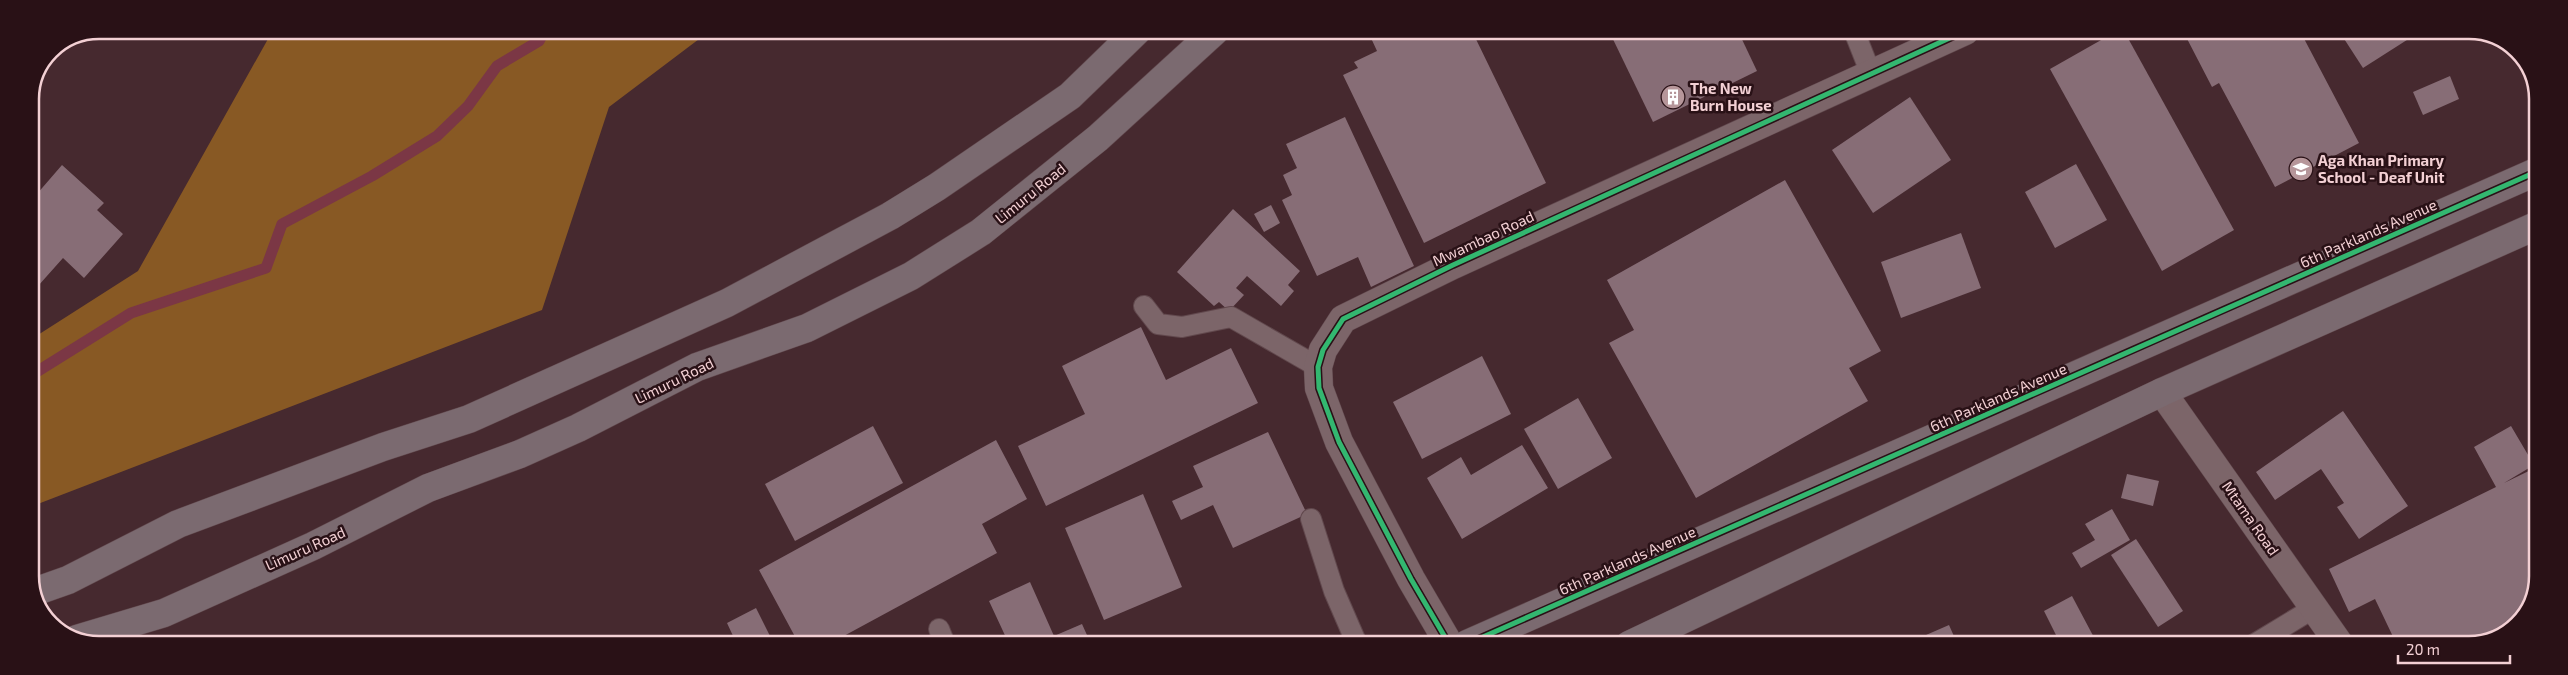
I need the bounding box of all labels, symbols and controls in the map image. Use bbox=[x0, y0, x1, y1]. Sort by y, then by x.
place label: The New Burn House bbox=[1690, 79, 1772, 114]
building icon: The New Burn House bbox=[1660, 84, 1686, 110]
place label: Aga Khan Primary School - Deaf Unit bbox=[2318, 151, 2445, 186]
school or university icon: Aga Khan Primary School - Deaf Unit bbox=[2288, 156, 2314, 182]
street label: Limuru Road bbox=[991, 159, 1069, 227]
street label: 6th Parklands Avenue bbox=[2297, 195, 2439, 271]
street label: Mwambao Road bbox=[1429, 207, 1537, 269]
street label: Limuru Road bbox=[632, 353, 716, 407]
street label: 6th Parklands Avenue bbox=[1927, 359, 2069, 435]
street label: Mtama Road bbox=[2219, 477, 2283, 559]
street label: Limuru Road bbox=[262, 522, 348, 574]
street label: 6th Parklands Avenue bbox=[1556, 522, 1698, 598]
scale bar bbox=[2398, 632, 2510, 664]
text: 20 m bbox=[2406, 640, 2440, 658]

